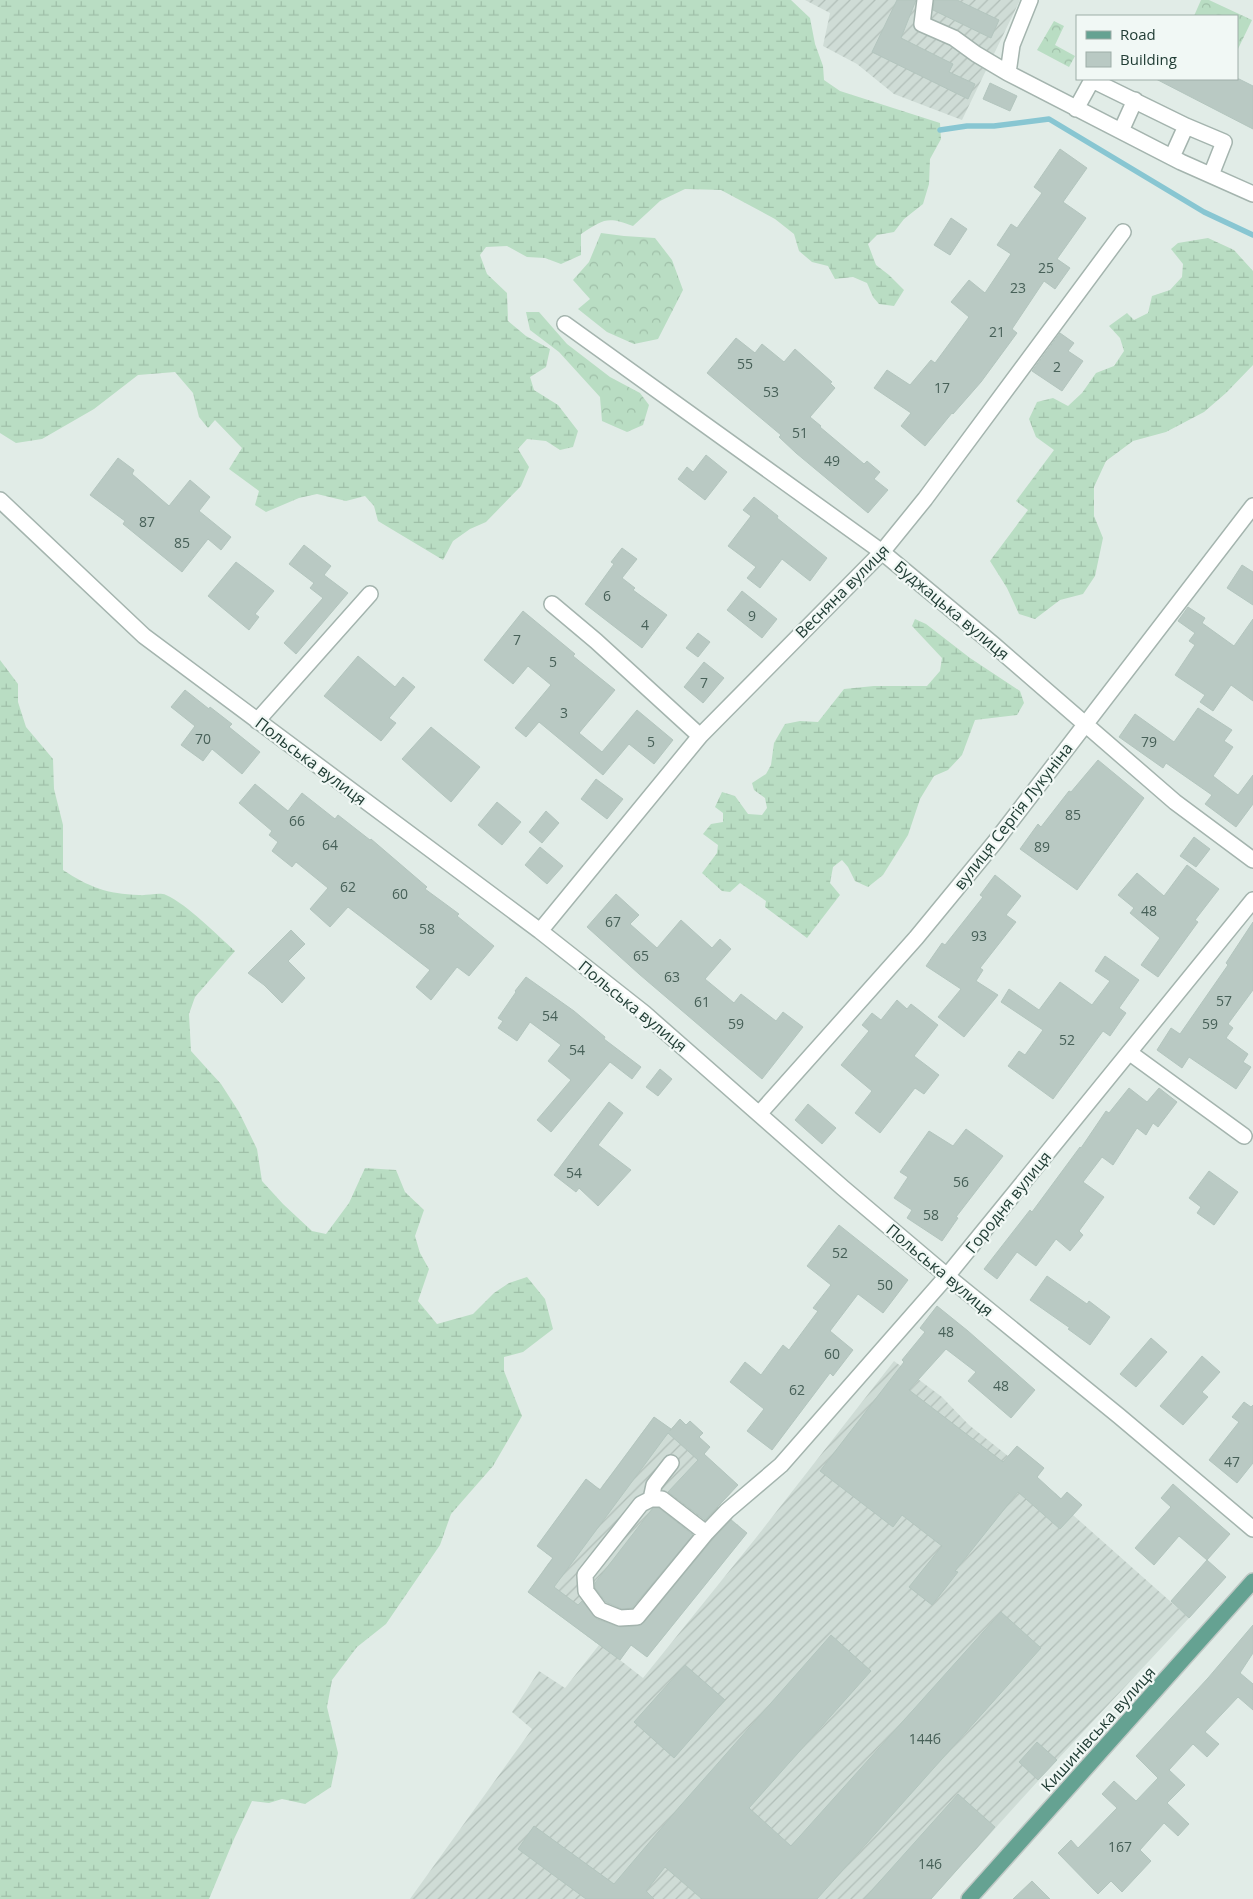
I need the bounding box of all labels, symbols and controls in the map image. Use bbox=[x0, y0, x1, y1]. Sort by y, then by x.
legend bbox=[1076, 15, 1238, 80]
text: Road bbox=[1120, 24, 1156, 44]
text: Building bbox=[1120, 49, 1177, 69]
house number: 25 bbox=[1038, 258, 1054, 277]
house number: 23 bbox=[1010, 278, 1026, 297]
house number: 21 bbox=[989, 322, 1005, 341]
house number: 55 bbox=[737, 354, 753, 373]
house number: 2 bbox=[1053, 357, 1061, 376]
house number: 17 bbox=[934, 378, 950, 397]
house number: 53 bbox=[763, 382, 779, 401]
house number: 51 bbox=[792, 423, 808, 442]
house number: 49 bbox=[824, 451, 840, 470]
house number: 87 bbox=[139, 512, 155, 531]
house number: 85 bbox=[174, 533, 190, 552]
street label: Весняна вулиця bbox=[790, 539, 894, 643]
street label: Буджацька вулиця bbox=[890, 555, 1014, 665]
house number: 6 bbox=[603, 586, 611, 605]
house number: 9 bbox=[748, 606, 756, 625]
house number: 4 bbox=[641, 615, 649, 634]
house number: 7 bbox=[513, 630, 521, 649]
house number: 5 bbox=[549, 652, 557, 671]
house number: 7 bbox=[700, 673, 708, 692]
house number: 3 bbox=[560, 703, 568, 722]
street label: Польська вулиця bbox=[251, 712, 371, 810]
house number: 70 bbox=[195, 729, 211, 748]
house number: 5 bbox=[647, 732, 655, 751]
house number: 79 bbox=[1141, 732, 1157, 751]
street label: вулиця Сергія Лукуніна bbox=[949, 738, 1077, 894]
house number: 85 bbox=[1065, 805, 1081, 824]
house number: 66 bbox=[289, 811, 305, 830]
house number: 64 bbox=[322, 835, 338, 854]
house number: 89 bbox=[1034, 837, 1050, 856]
house number: 62 bbox=[340, 877, 356, 896]
house number: 60 bbox=[392, 884, 408, 903]
house number: 48 bbox=[1141, 901, 1157, 920]
house number: 67 bbox=[605, 912, 621, 931]
house number: 58 bbox=[419, 919, 435, 938]
house number: 93 bbox=[971, 926, 987, 945]
house number: 65 bbox=[633, 946, 649, 965]
street label: Польська вулиця bbox=[574, 955, 692, 1057]
house number: 63 bbox=[664, 967, 680, 986]
house number: 57 bbox=[1216, 991, 1232, 1010]
house number: 61 bbox=[694, 992, 710, 1011]
house number: 54 bbox=[542, 1006, 558, 1025]
house number: 59 bbox=[728, 1014, 744, 1033]
house number: 59 bbox=[1202, 1014, 1218, 1033]
house number: 52 bbox=[1059, 1030, 1075, 1049]
house number: 54 bbox=[569, 1040, 585, 1059]
street label: Городня вулиця bbox=[960, 1146, 1056, 1258]
house number: 54 bbox=[566, 1163, 582, 1182]
house number: 56 bbox=[953, 1172, 969, 1191]
house number: 58 bbox=[923, 1205, 939, 1224]
street label: Польська вулиця bbox=[882, 1219, 998, 1321]
house number: 52 bbox=[832, 1243, 848, 1262]
house number: 50 bbox=[877, 1275, 893, 1294]
house number: 48 bbox=[938, 1322, 954, 1341]
house number: 60 bbox=[824, 1344, 840, 1363]
house number: 48 bbox=[993, 1376, 1009, 1395]
house number: 62 bbox=[789, 1380, 805, 1399]
house number: 47 bbox=[1224, 1452, 1240, 1471]
street label: Кишинівська вулиця bbox=[1036, 1662, 1160, 1796]
house number: 144б bbox=[909, 1729, 941, 1748]
house number: 167 bbox=[1108, 1837, 1132, 1856]
house number: 146 bbox=[918, 1854, 942, 1873]

